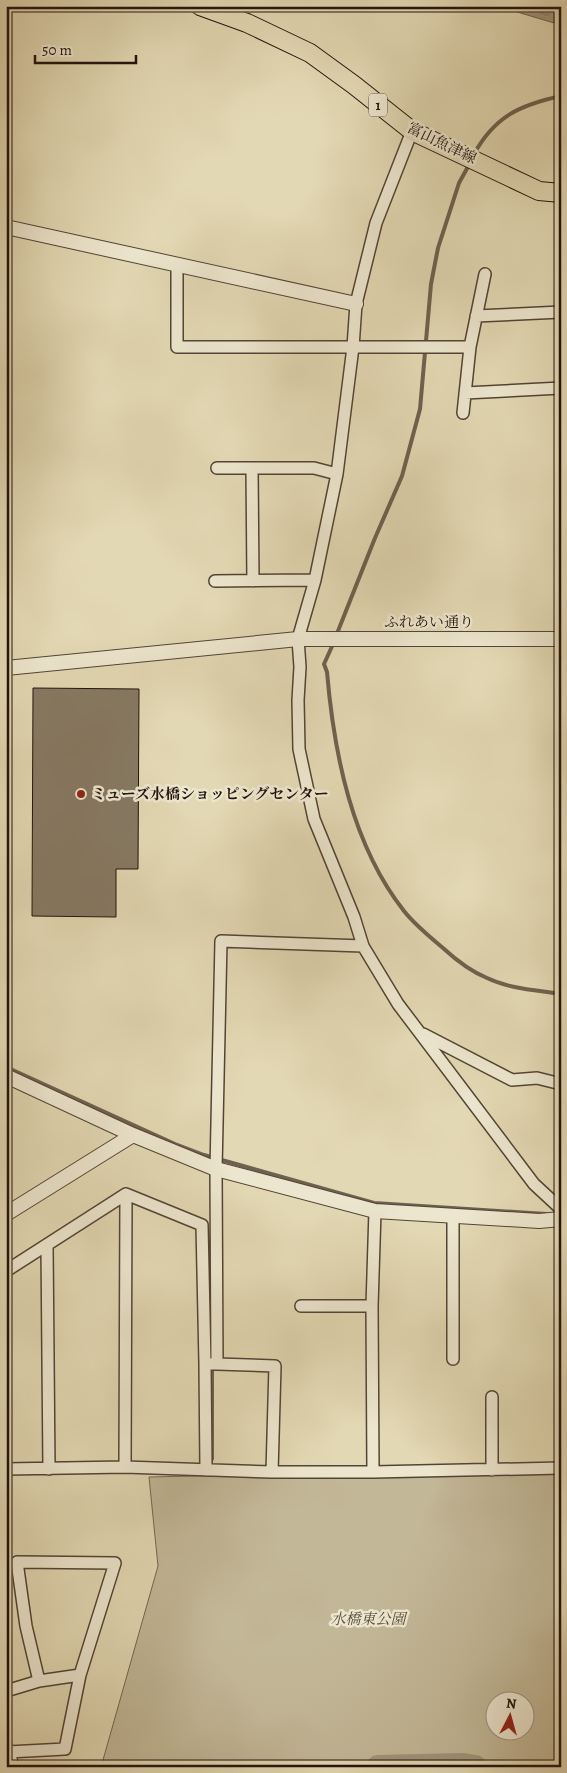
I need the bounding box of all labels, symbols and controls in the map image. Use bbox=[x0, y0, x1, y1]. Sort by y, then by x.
scale bar bbox=[35, 32, 136, 64]
text: 50 m bbox=[42, 40, 72, 60]
road number: 1 bbox=[369, 94, 387, 116]
street label: 富山魚津線 bbox=[404, 118, 480, 168]
street label: ふれあい通り bbox=[384, 612, 474, 632]
place label: ミューズ水橋ショッピングセンター bbox=[91, 784, 329, 804]
marker: ミューズ水橋ショッピングセンター bbox=[75, 788, 87, 800]
park label: 水橋東公園 bbox=[330, 1609, 408, 1629]
north arrow bbox=[484, 1690, 534, 1740]
text: N bbox=[505, 1694, 517, 1714]

